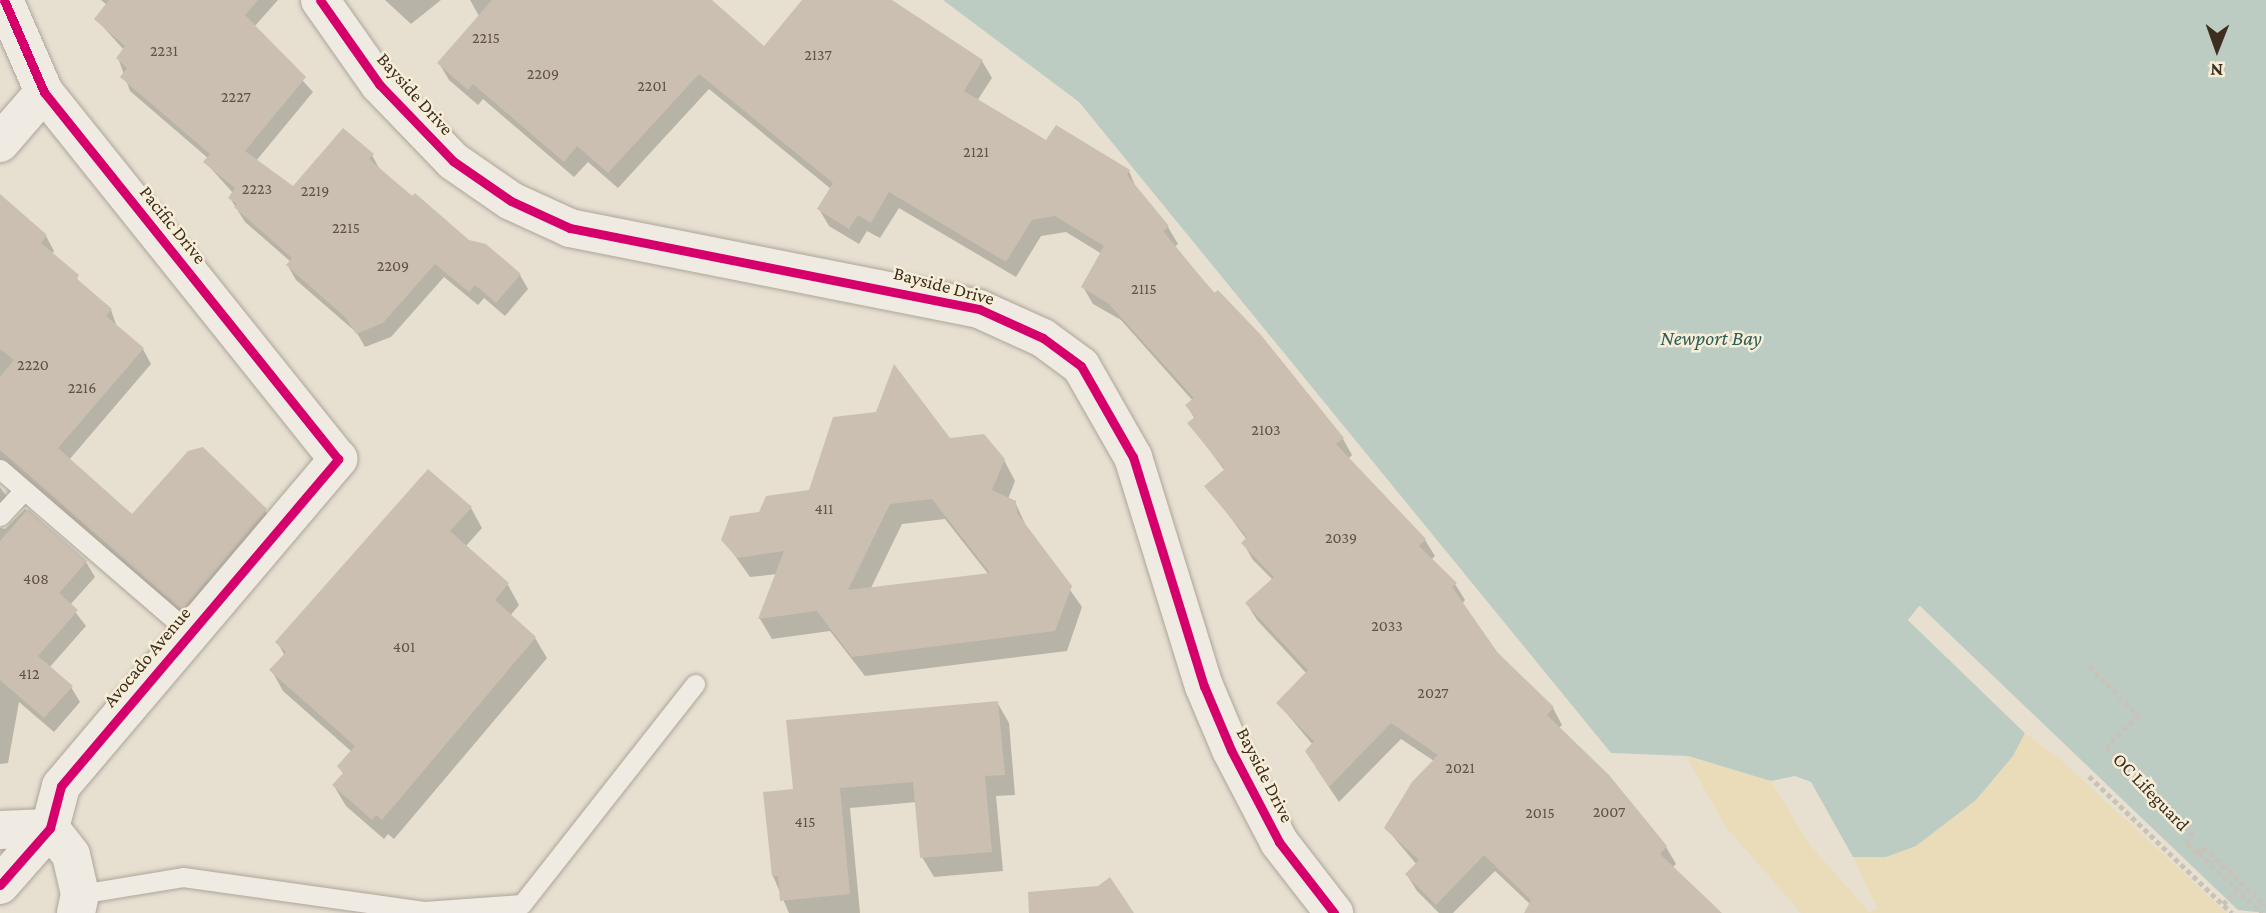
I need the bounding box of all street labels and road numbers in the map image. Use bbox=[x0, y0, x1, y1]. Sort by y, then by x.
street label: Bayside Drive bbox=[372, 48, 458, 140]
street label: Pacific Drive bbox=[135, 181, 211, 269]
street label: Bayside Drive bbox=[891, 262, 997, 310]
street label: Avocado Avenue bbox=[98, 602, 196, 712]
street label: Bayside Drive bbox=[1231, 724, 1299, 826]
street label: OC Lifeguard bbox=[2108, 748, 2194, 836]

